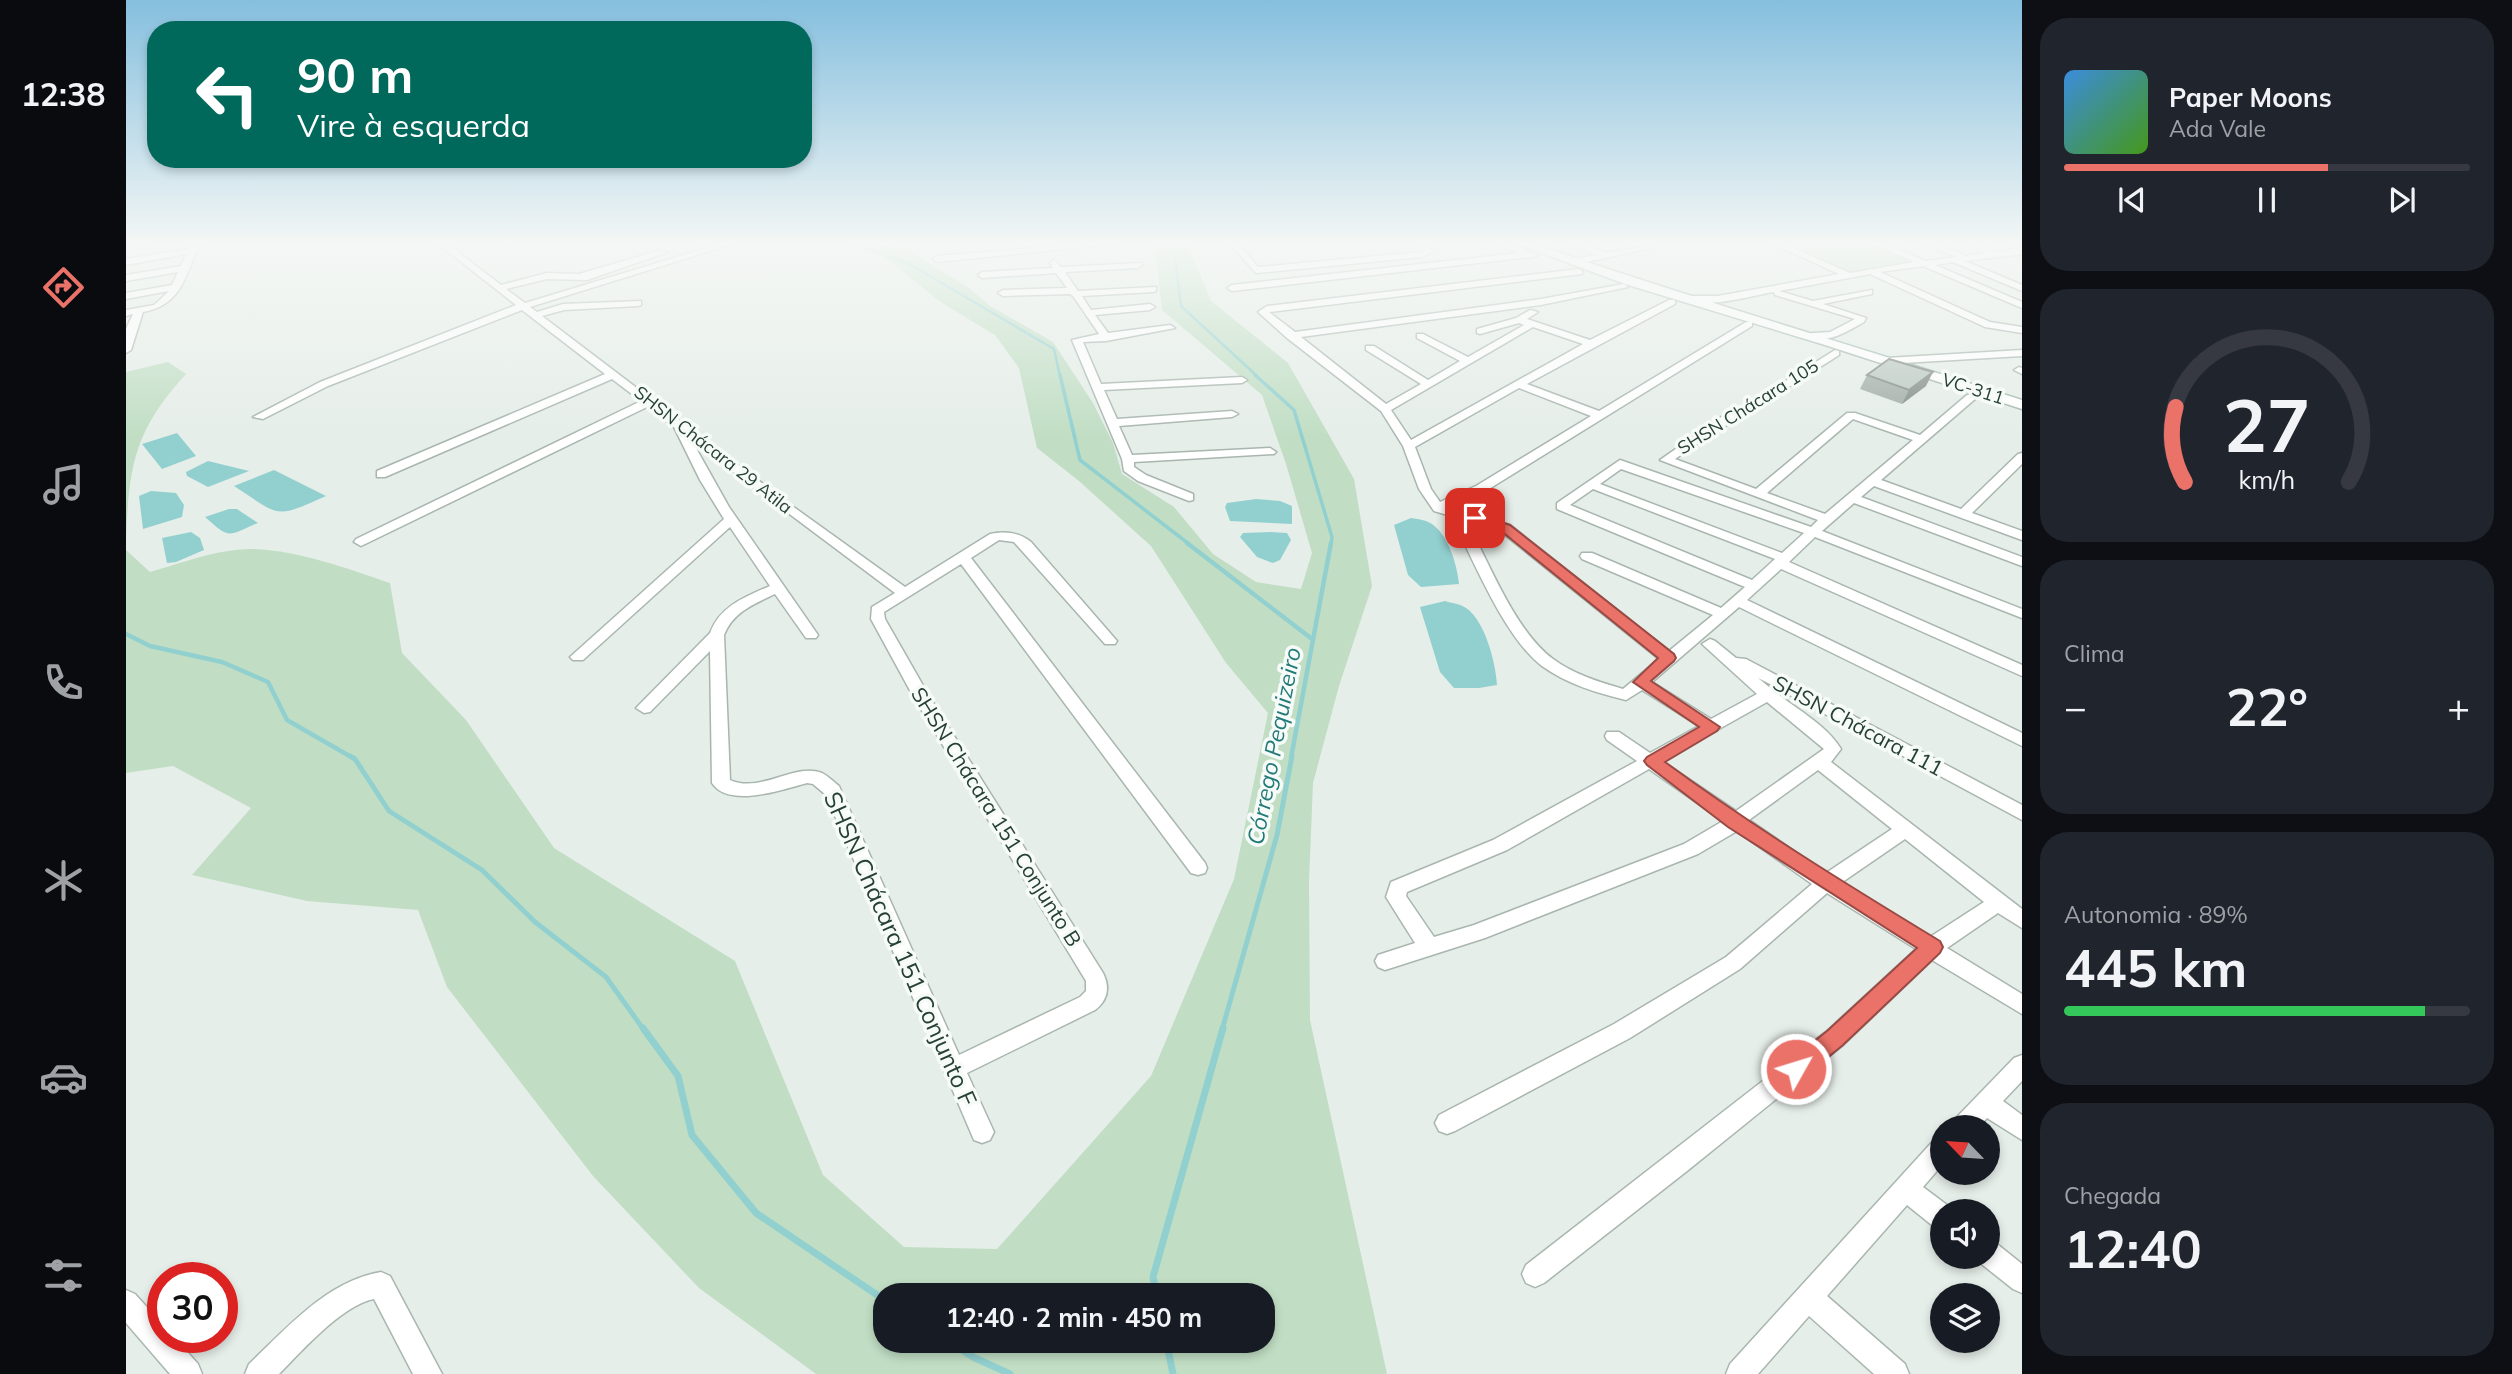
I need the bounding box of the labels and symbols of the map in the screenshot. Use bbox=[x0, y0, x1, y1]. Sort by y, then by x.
street label: SHSN Chácara 105 bbox=[1673, 354, 1823, 459]
street label: VC-311 bbox=[1939, 368, 2007, 409]
street label: SHSN Chácara 29 Atila bbox=[630, 381, 797, 519]
pin bbox=[1445, 488, 1505, 548]
water label: Córrego Pequizeiro bbox=[1240, 645, 1307, 847]
street label: SHSN Chácara 111 bbox=[1769, 669, 1948, 781]
street label: SHSN Chácara 151 Conjunto B bbox=[906, 682, 1088, 951]
street label: SHSN Chácara 151 Conjunto F bbox=[818, 787, 984, 1110]
position arrow bbox=[1759, 1032, 1833, 1106]
north arrow bbox=[1930, 1115, 2000, 1185]
speed limit sign: 30 bbox=[147, 1262, 238, 1353]

